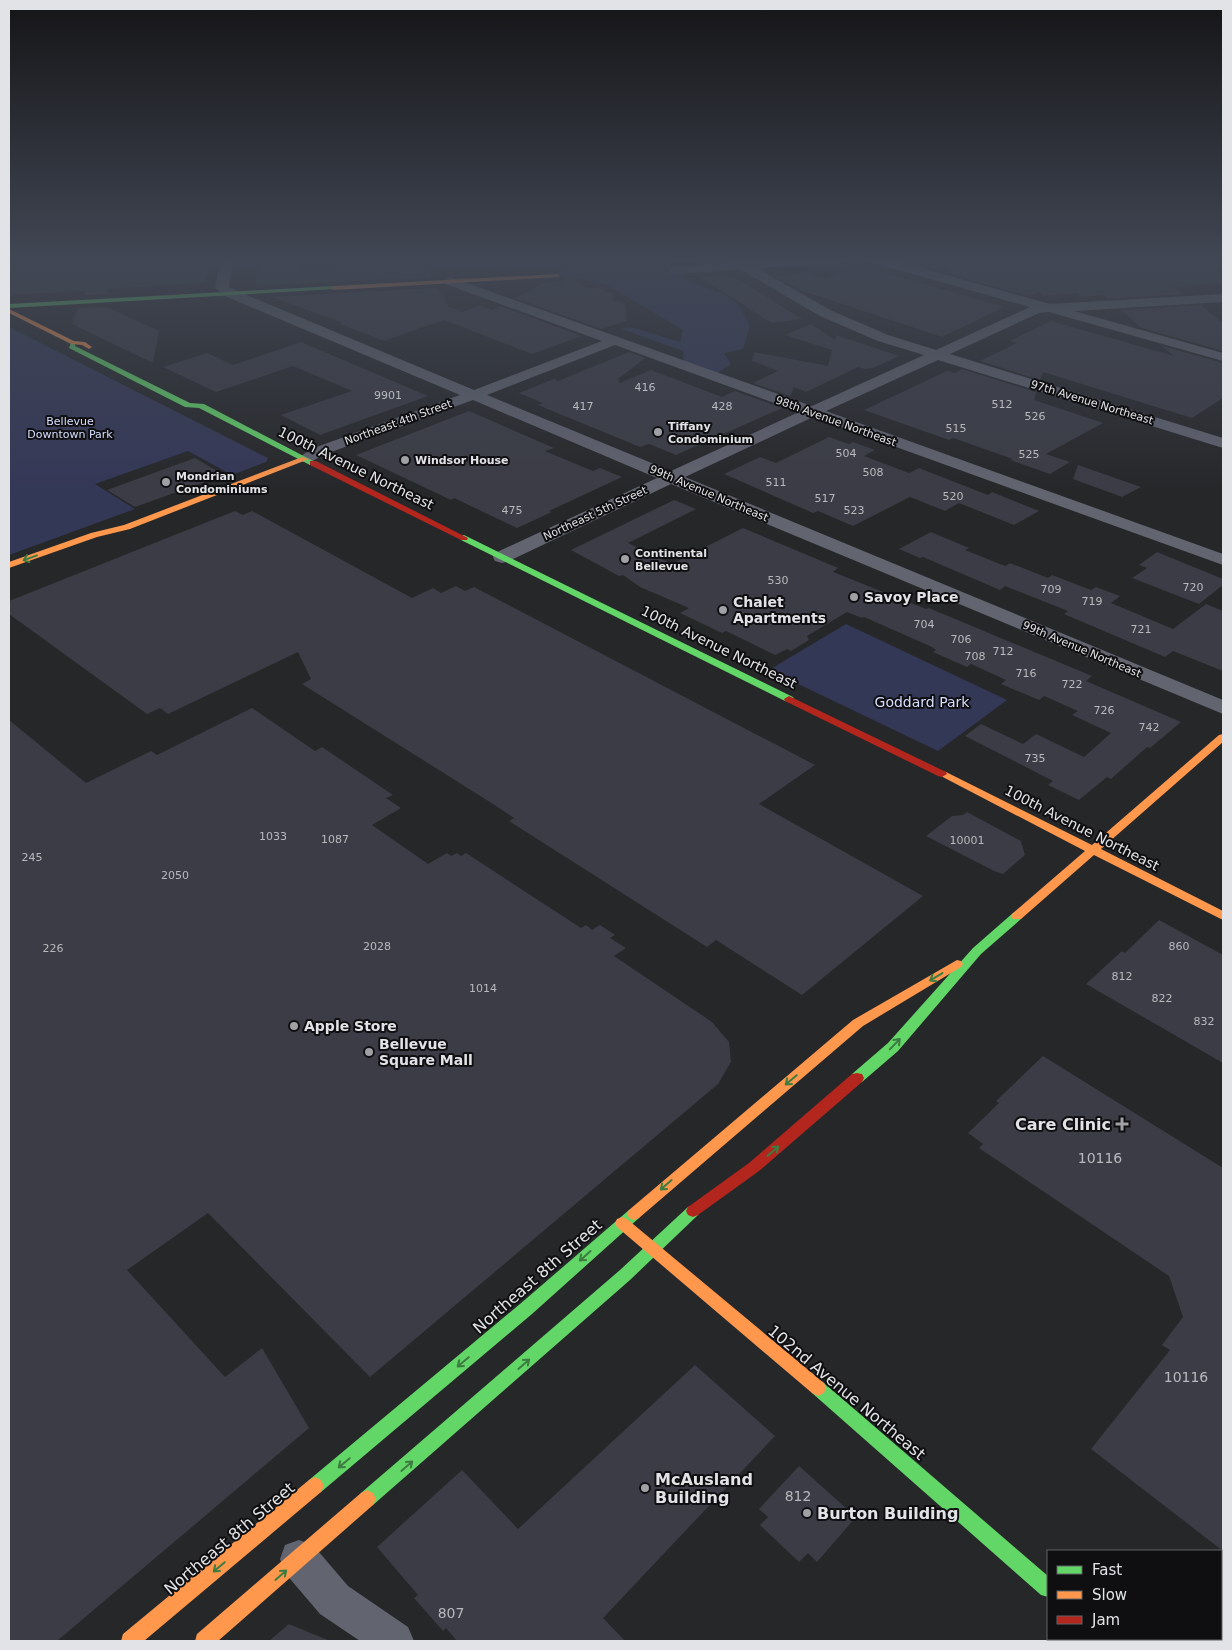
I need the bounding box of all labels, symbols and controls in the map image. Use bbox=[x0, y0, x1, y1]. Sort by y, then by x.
street label: 97th Avenue Northeast bbox=[1029, 378, 1155, 428]
house number: 416 bbox=[635, 381, 656, 394]
house number: 9901 bbox=[374, 389, 402, 402]
street label: 98th Avenue Northeast bbox=[774, 394, 899, 450]
street label: Northeast 4th Street bbox=[343, 397, 454, 448]
house number: 512 bbox=[992, 398, 1013, 411]
house number: 417 bbox=[573, 400, 594, 413]
house number: 428 bbox=[712, 400, 733, 413]
house number: 526 bbox=[1025, 410, 1046, 423]
park label: Bellevue Downtown Park bbox=[27, 415, 113, 441]
place label: Tiffany Condominium bbox=[668, 420, 753, 446]
house number: 515 bbox=[946, 422, 967, 435]
street label: 100th Avenue Northeast bbox=[276, 423, 437, 513]
marker: Tiffany Condominium bbox=[652, 426, 664, 438]
house number: 504 bbox=[836, 447, 857, 460]
house number: 525 bbox=[1019, 448, 1040, 461]
marker: Windsor House bbox=[399, 454, 411, 466]
place label: Windsor House bbox=[415, 454, 509, 467]
street label: 99th Avenue Northeast bbox=[648, 463, 771, 525]
house number: 508 bbox=[863, 466, 884, 479]
place label: Mondrian Condominiums bbox=[176, 470, 268, 496]
marker: Mondrian Condominiums bbox=[160, 476, 172, 488]
house number: 511 bbox=[766, 476, 787, 489]
street label: Northeast 5th Street bbox=[541, 483, 650, 543]
house number: 520 bbox=[943, 490, 964, 503]
house number: 517 bbox=[815, 492, 836, 505]
house number: 475 bbox=[502, 504, 523, 517]
house number: 523 bbox=[844, 504, 865, 517]
place label: Continental Bellevue bbox=[635, 547, 707, 573]
one-way arrow bbox=[23, 553, 39, 563]
marker: Continental Bellevue bbox=[619, 553, 631, 565]
house number: 530 bbox=[768, 574, 789, 587]
house number: 720 bbox=[1183, 581, 1204, 594]
house number: 709 bbox=[1041, 583, 1062, 596]
place label: Savoy Place bbox=[864, 589, 959, 605]
marker: Savoy Place bbox=[848, 591, 860, 603]
place label: Chalet Apartments bbox=[733, 594, 826, 626]
house number: 719 bbox=[1082, 595, 1103, 608]
street label: 100th Avenue Northeast bbox=[639, 602, 800, 692]
marker: Chalet Apartments bbox=[717, 604, 729, 616]
house number: 704 bbox=[914, 618, 935, 631]
street label: 99th Avenue Northeast bbox=[1021, 619, 1144, 681]
house number: 721 bbox=[1131, 623, 1152, 636]
house number: 706 bbox=[951, 633, 972, 646]
house number: 712 bbox=[993, 645, 1014, 658]
house number: 708 bbox=[965, 650, 986, 663]
house number: 716 bbox=[1016, 667, 1037, 680]
house number: 722 bbox=[1062, 678, 1083, 691]
park label: Goddard Park bbox=[875, 694, 970, 710]
house number: 726 bbox=[1094, 704, 1115, 717]
house number: 742 bbox=[1139, 721, 1160, 734]
house number: 735 bbox=[1025, 752, 1046, 765]
street label: 100th Avenue Northeast bbox=[1002, 782, 1162, 874]
house number: 1033 bbox=[259, 830, 287, 843]
house number: 1087 bbox=[321, 833, 349, 846]
house number: 10001 bbox=[950, 834, 985, 847]
house number: 245 bbox=[22, 851, 43, 864]
house number: 2050 bbox=[161, 869, 189, 882]
house number: 2028 bbox=[363, 940, 391, 953]
house number: 860 bbox=[1169, 940, 1190, 953]
house number: 226 bbox=[43, 942, 64, 955]
house number: 812 bbox=[1112, 970, 1133, 983]
one-way arrow bbox=[929, 972, 943, 982]
house number: 1014 bbox=[469, 982, 497, 995]
house number: 822 bbox=[1152, 992, 1173, 1005]
house number: 832 bbox=[1194, 1015, 1215, 1028]
place label: Apple Store bbox=[304, 1018, 397, 1034]
marker: Apple Store bbox=[288, 1020, 300, 1032]
place label: Bellevue Square Mall bbox=[379, 1036, 473, 1068]
one-way arrow bbox=[889, 1038, 902, 1050]
marker: Bellevue Square Mall bbox=[363, 1046, 375, 1058]
one-way arrow bbox=[785, 1074, 798, 1085]
place label: Care Clinic bbox=[1015, 1115, 1111, 1134]
marker: Care Clinic bbox=[1115, 1117, 1129, 1131]
one-way arrow bbox=[766, 1146, 779, 1157]
house number: 10116 bbox=[1078, 1150, 1122, 1166]
one-way arrow bbox=[660, 1179, 673, 1190]
street label: Northeast 8th Street bbox=[469, 1215, 606, 1337]
one-way arrow bbox=[579, 1250, 592, 1262]
street label: 102nd Avenue Northeast bbox=[764, 1321, 929, 1464]
one-way arrow bbox=[456, 1357, 469, 1368]
one-way arrow bbox=[517, 1358, 530, 1370]
house number: 10116 bbox=[1164, 1369, 1208, 1385]
one-way arrow bbox=[338, 1457, 351, 1468]
one-way arrow bbox=[400, 1461, 413, 1472]
place label: McAusland Building bbox=[655, 1470, 753, 1507]
street label: Northeast 8th Street bbox=[160, 1478, 298, 1598]
marker: McAusland Building bbox=[639, 1482, 651, 1494]
house number: 812 bbox=[785, 1488, 811, 1504]
place label: Burton Building bbox=[817, 1504, 958, 1523]
marker: Burton Building bbox=[801, 1507, 813, 1519]
legend bbox=[1047, 1550, 1222, 1640]
one-way arrow bbox=[213, 1561, 226, 1572]
text: Fast bbox=[1092, 1561, 1122, 1579]
one-way arrow bbox=[274, 1570, 287, 1581]
text: Slow bbox=[1092, 1586, 1127, 1604]
house number: 807 bbox=[438, 1605, 464, 1621]
text: Jam bbox=[1091, 1611, 1120, 1629]

